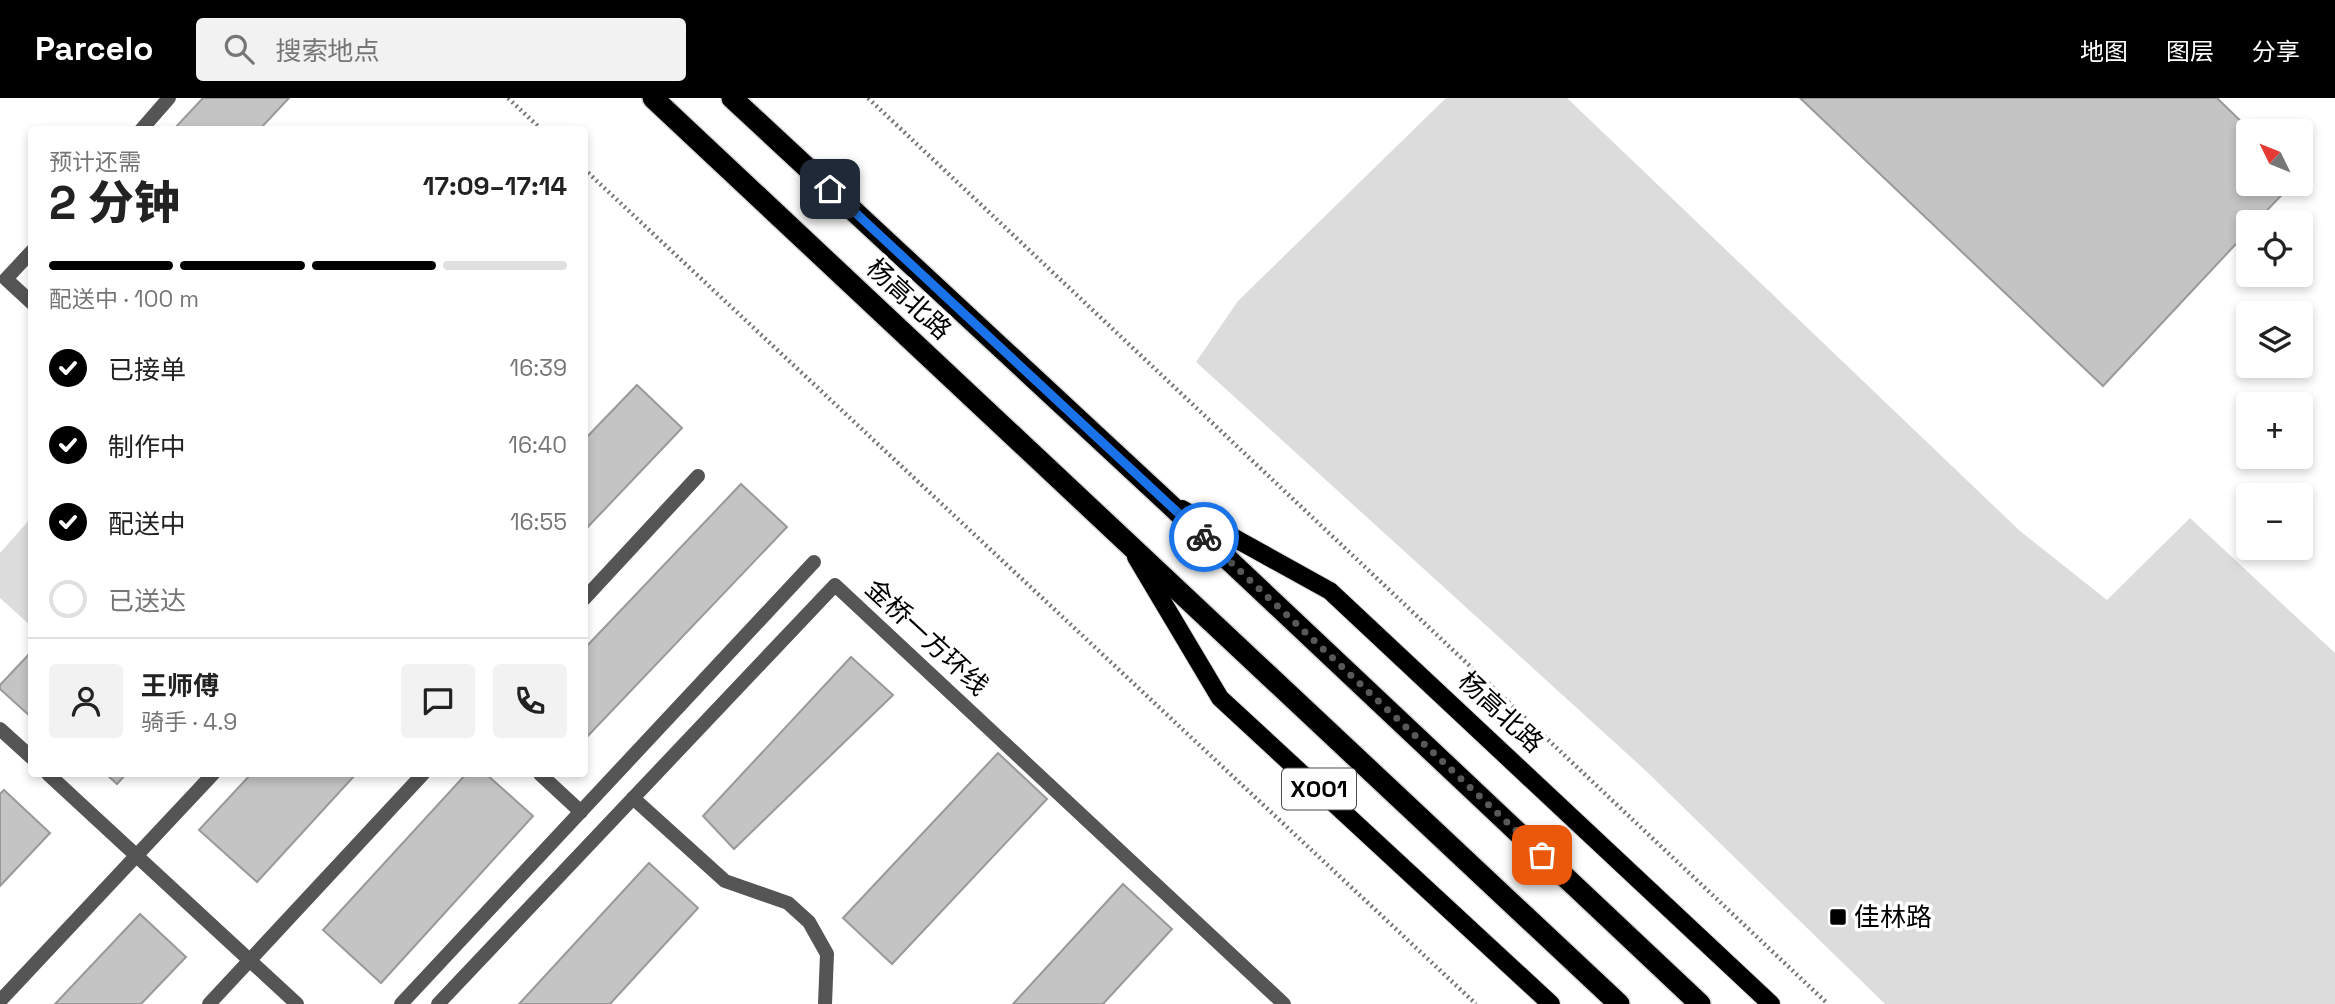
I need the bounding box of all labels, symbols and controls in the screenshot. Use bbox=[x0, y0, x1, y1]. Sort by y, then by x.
search box bbox=[196, 18, 686, 81]
text: Parcelo bbox=[35, 28, 154, 70]
icon: search bbox=[220, 30, 258, 68]
text: 搜索地点 bbox=[276, 34, 380, 68]
text: 地图 bbox=[2080, 36, 2128, 67]
text: 图层 bbox=[2166, 36, 2214, 67]
text: 分享 bbox=[2252, 36, 2300, 67]
north arrow bbox=[2236, 119, 2314, 196]
map controls bbox=[2236, 119, 2313, 560]
text: 预计还需 bbox=[49, 147, 141, 177]
pin bbox=[800, 159, 860, 219]
text: 17:09–17:14 bbox=[423, 169, 567, 203]
icon: home bbox=[811, 170, 849, 208]
text: 2 分钟 bbox=[49, 174, 180, 232]
button: locate bbox=[2236, 210, 2313, 287]
street label: 杨高北路 bbox=[859, 251, 959, 347]
text: 配送中 · 100 m bbox=[49, 284, 199, 314]
button: layers bbox=[2236, 301, 2313, 378]
icon: check bbox=[49, 349, 87, 387]
text: 已接单 bbox=[108, 353, 186, 387]
text: 16:39 bbox=[510, 353, 567, 383]
button: + bbox=[2236, 392, 2313, 469]
icon: check bbox=[49, 426, 87, 464]
text: 制作中 bbox=[108, 430, 186, 464]
text: 16:40 bbox=[508, 430, 567, 460]
button: − bbox=[2236, 483, 2313, 560]
courier bbox=[1169, 502, 1239, 572]
icon: check bbox=[49, 503, 87, 541]
text: 配送中 bbox=[108, 507, 186, 541]
text: 16:55 bbox=[510, 507, 567, 537]
icon: bike bbox=[1185, 518, 1223, 556]
street label: 金桥一方环线 bbox=[858, 571, 996, 703]
text: 已送达 bbox=[108, 584, 186, 618]
button: person bbox=[49, 664, 123, 738]
button: chat bbox=[401, 664, 475, 738]
button: phone bbox=[493, 664, 567, 738]
street label: 杨高北路 bbox=[1451, 664, 1551, 760]
text: 王师傅 bbox=[141, 669, 219, 703]
text: 骑手 · 4.9 bbox=[141, 707, 237, 737]
road number: X001 bbox=[1282, 768, 1356, 810]
pin bbox=[1512, 825, 1572, 885]
icon: bag bbox=[1523, 836, 1561, 874]
place label: 佳林路 bbox=[1854, 900, 1932, 934]
marker: 佳林路 bbox=[1828, 907, 1848, 927]

